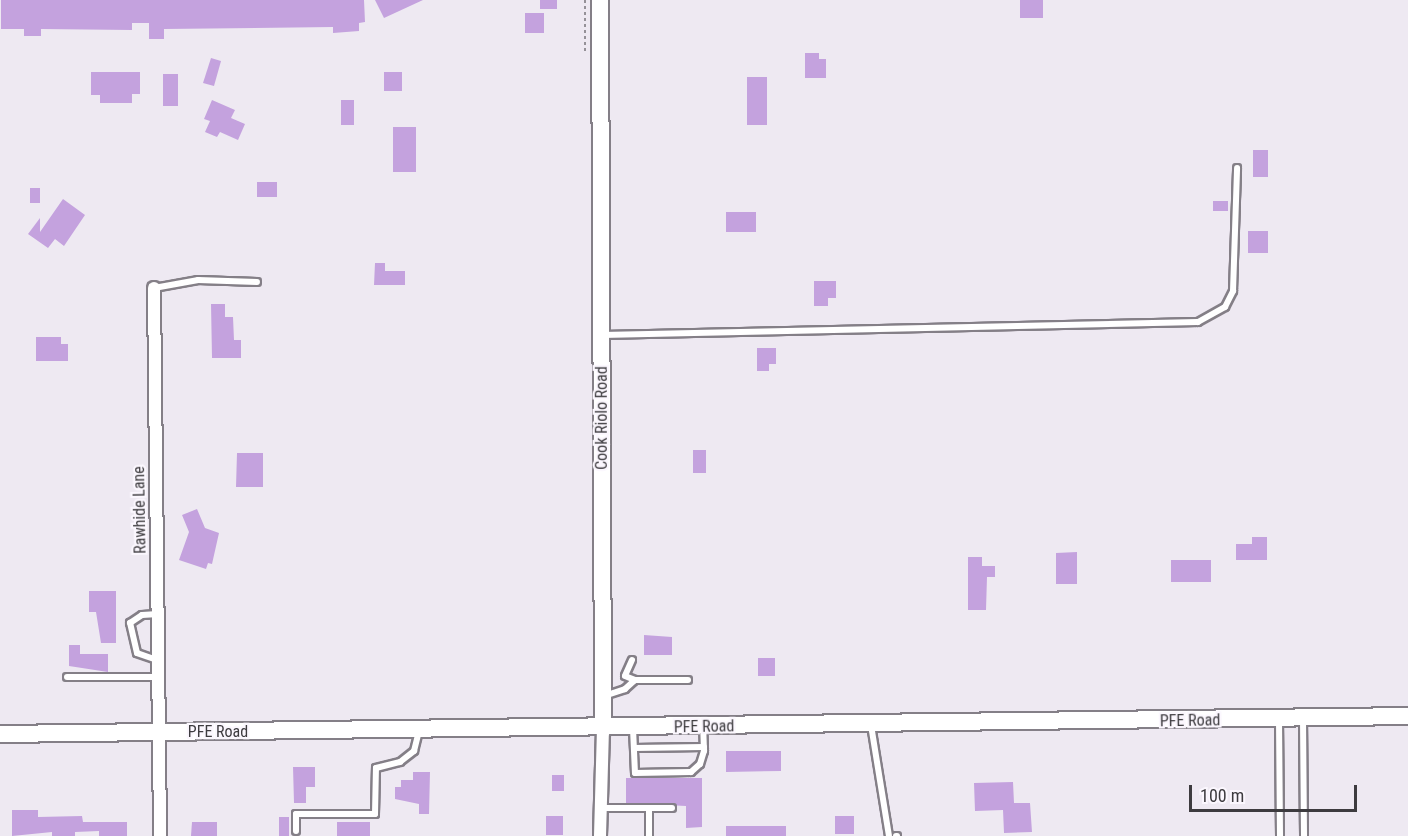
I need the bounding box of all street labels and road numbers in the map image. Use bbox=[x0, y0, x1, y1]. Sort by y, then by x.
street label: Cook Riolo Road bbox=[592, 366, 612, 470]
street label: Rawhide Lane bbox=[130, 466, 150, 554]
street label: PFE Road bbox=[1160, 711, 1220, 731]
street label: PFE Road bbox=[674, 717, 734, 737]
street label: PFE Road bbox=[188, 722, 248, 742]

